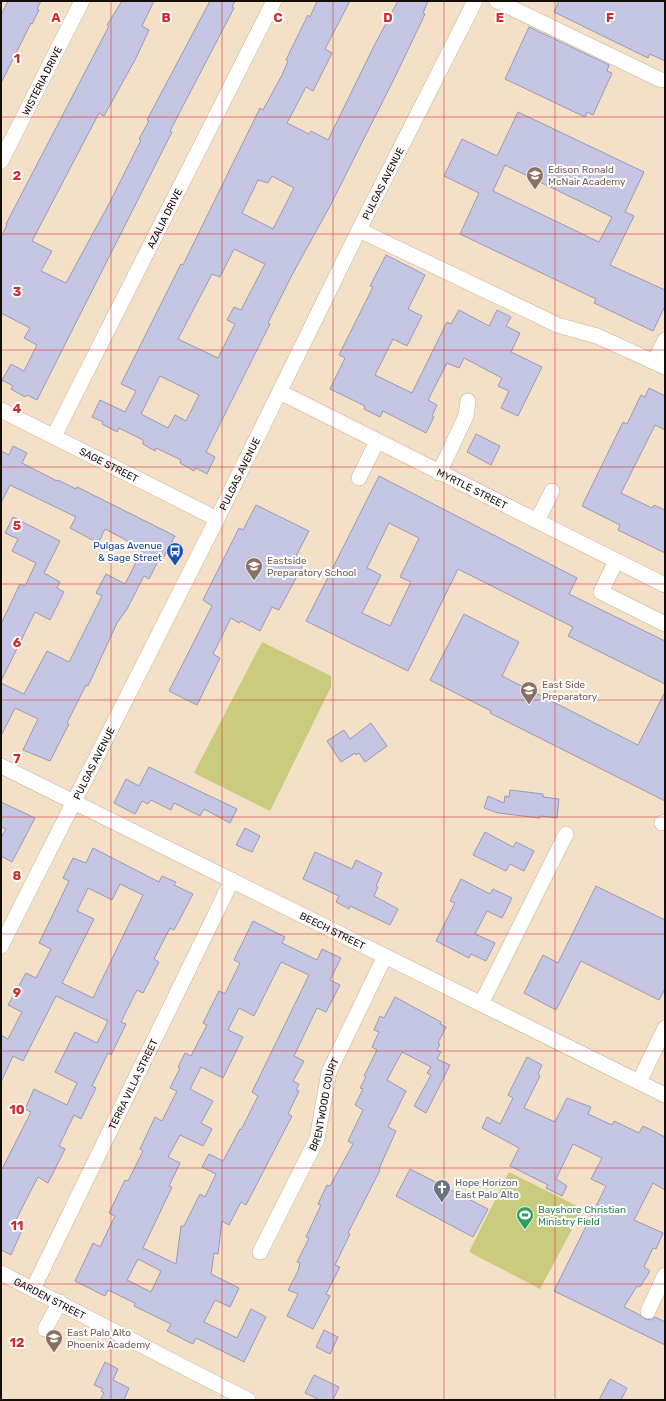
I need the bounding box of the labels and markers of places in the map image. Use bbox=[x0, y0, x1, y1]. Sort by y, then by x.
place label: Edison Ronald McNair Academy bbox=[548, 164, 626, 188]
school or university icon: Edison Ronald McNair Academy bbox=[525, 165, 545, 190]
place label: Pulgas Avenue & Sage Street bbox=[93, 540, 162, 564]
bus stop icon: Pulgas Avenue & Sage Street bbox=[165, 541, 185, 566]
place label: Eastside Preparatory School bbox=[267, 555, 356, 579]
school or university icon: Eastside Preparatory School bbox=[244, 556, 264, 581]
place label: East Side Preparatory bbox=[542, 679, 598, 703]
school or university icon: East Side Preparatory bbox=[519, 680, 539, 705]
place label: Hope Horizon East Palo Alto bbox=[455, 1177, 519, 1201]
church icon: Hope Horizon East Palo Alto bbox=[432, 1178, 452, 1203]
place label: Bayshore Christian Ministry Field bbox=[538, 1204, 626, 1228]
sports icon: Bayshore Christian Ministry Field bbox=[515, 1205, 535, 1230]
place label: East Palo Alto Phoenix Academy bbox=[67, 1327, 151, 1351]
school or university icon: East Palo Alto Phoenix Academy bbox=[44, 1328, 64, 1353]

